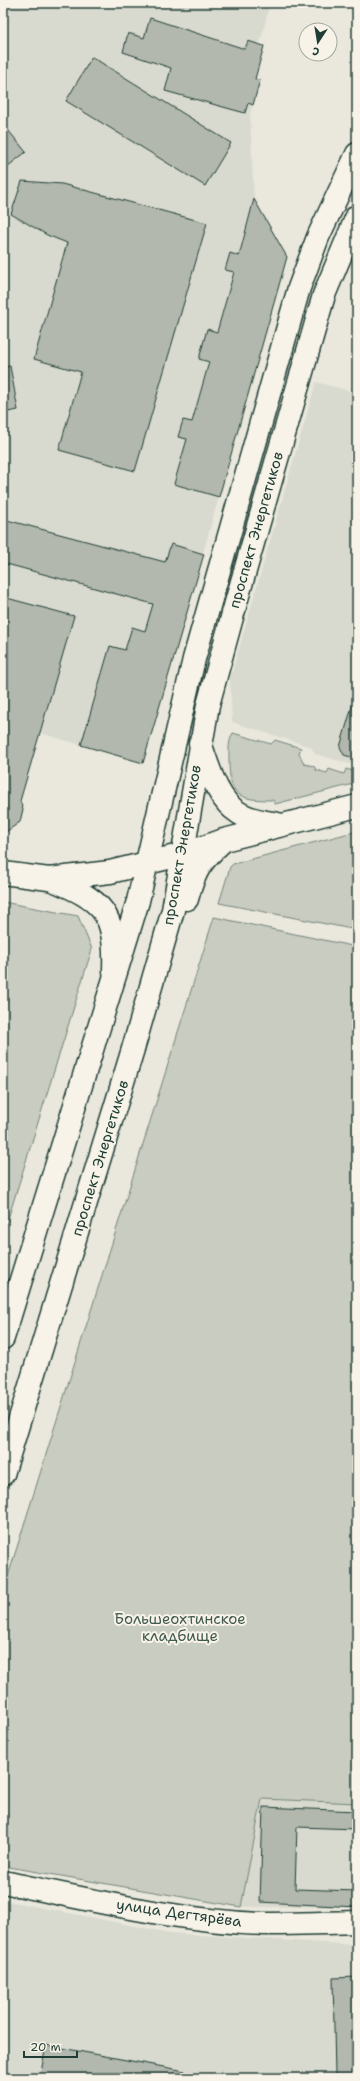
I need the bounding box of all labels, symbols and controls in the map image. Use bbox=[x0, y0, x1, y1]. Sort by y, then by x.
north arrow bbox=[298, 22, 338, 62]
text: С bbox=[311, 43, 321, 59]
street label: проспект Энергетиков bbox=[224, 449, 288, 611]
street label: проспект Энергетиков bbox=[158, 763, 206, 927]
street label: проспект Энергетиков bbox=[67, 1078, 133, 1238]
park label: Большеохтинское кладбище bbox=[114, 1609, 246, 1646]
street label: улица Дегтярёва bbox=[115, 1894, 244, 1932]
scale bar bbox=[24, 2033, 77, 2059]
text: 20 m bbox=[30, 2039, 61, 2055]

